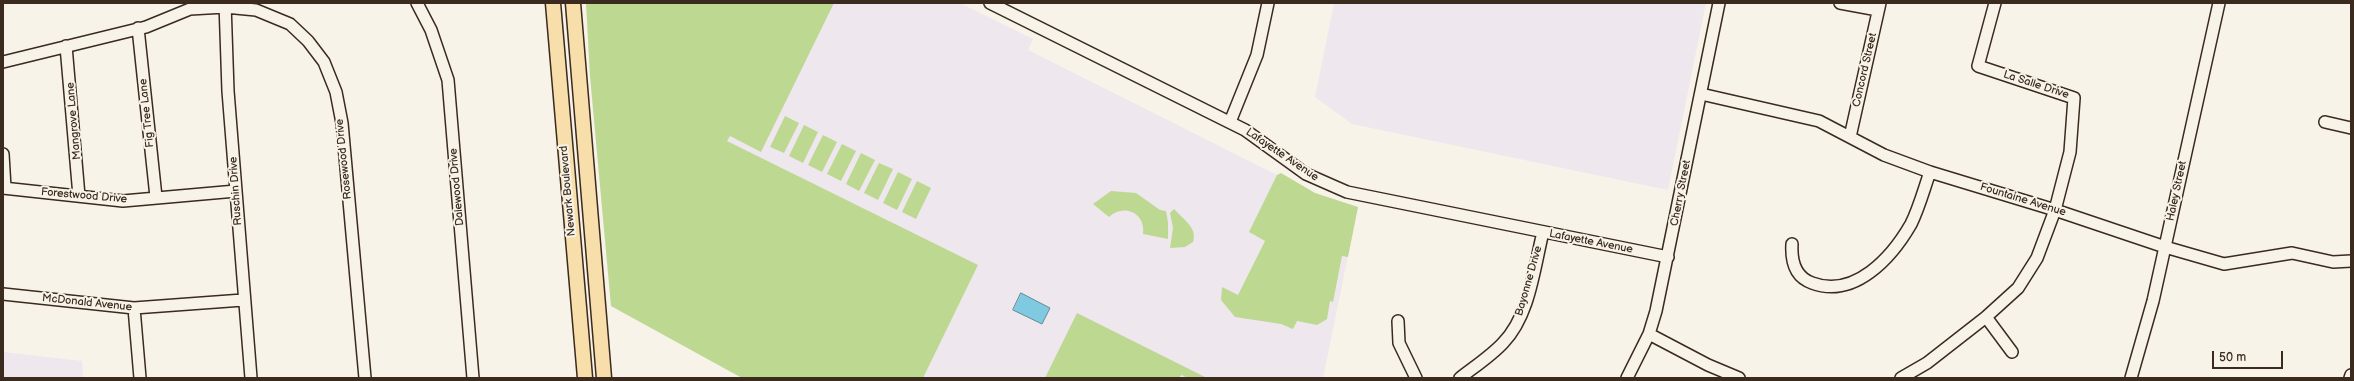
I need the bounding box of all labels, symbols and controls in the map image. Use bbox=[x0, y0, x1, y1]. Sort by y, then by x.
street label: Concord Street bbox=[1850, 32, 1880, 108]
street label: La Salle Drive bbox=[2002, 68, 2070, 102]
street label: Fig Tree Lane bbox=[137, 78, 157, 148]
street label: Mangrove Lane bbox=[64, 82, 84, 160]
street label: Rosewood Drive bbox=[333, 118, 355, 200]
street label: Lafayette Avenue bbox=[1243, 126, 1321, 184]
street label: Newark Boulevard bbox=[557, 145, 579, 237]
street label: Dalewood Drive bbox=[447, 148, 467, 226]
street label: Ruschin Drive bbox=[227, 156, 245, 226]
street label: Cherry Street bbox=[1668, 159, 1694, 227]
street label: Haley Street bbox=[2164, 160, 2190, 222]
street label: Fountaine Avenue bbox=[1978, 181, 2068, 219]
street label: Forestwood Drive bbox=[40, 186, 128, 206]
street label: Lafayette Avenue bbox=[1548, 227, 1634, 257]
street label: Bayonne Drive bbox=[1513, 244, 1545, 318]
street label: McDonald Avenue bbox=[41, 292, 133, 314]
scale bar bbox=[2214, 343, 2285, 369]
text: 50 m bbox=[2219, 350, 2246, 365]

